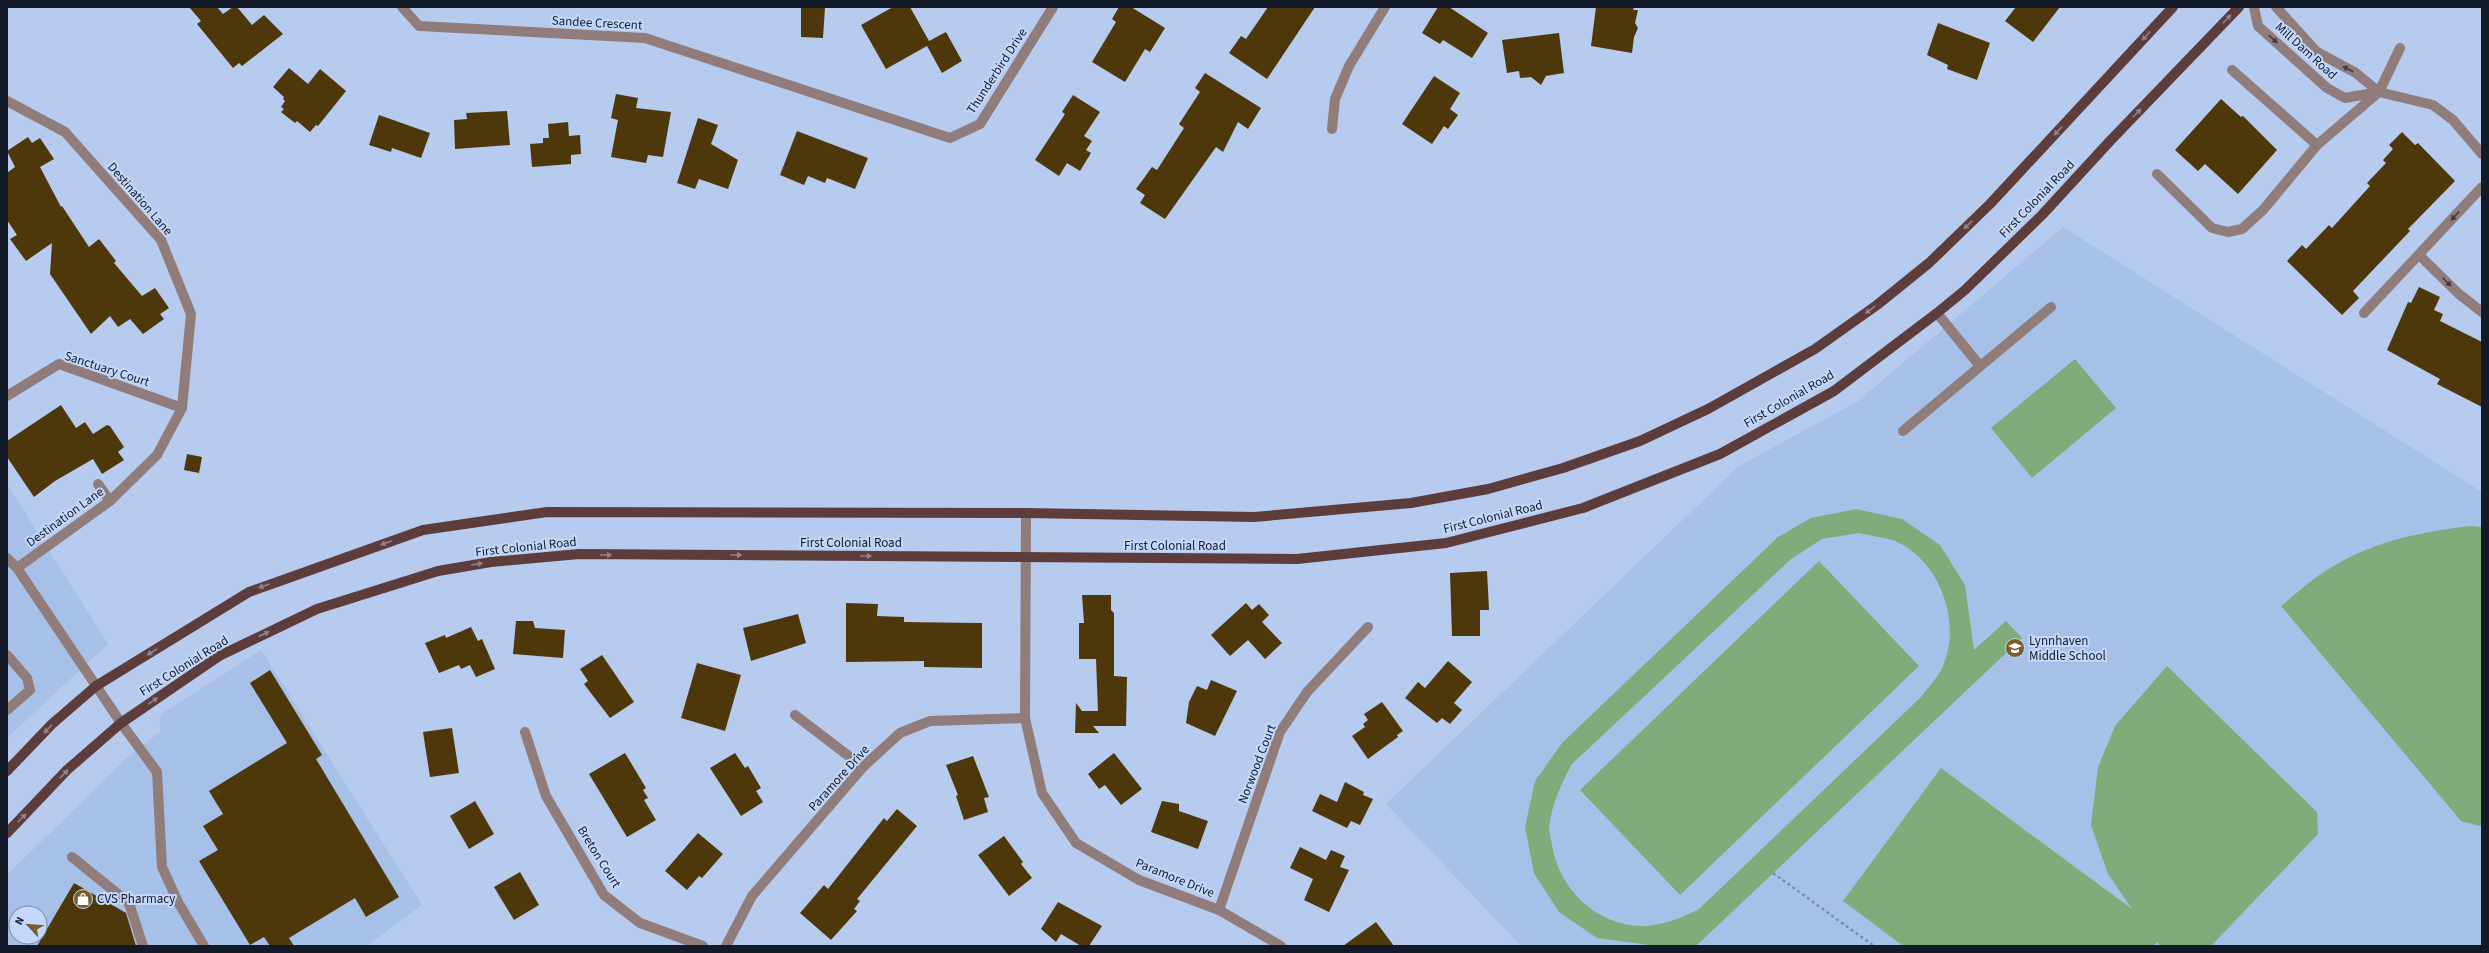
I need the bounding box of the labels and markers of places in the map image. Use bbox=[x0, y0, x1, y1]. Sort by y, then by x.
place label: Lynnhaven Middle School bbox=[2029, 632, 2106, 665]
school or university icon: Lynnhaven Middle School bbox=[2004, 637, 2026, 659]
shop icon: CVS Pharmacy bbox=[72, 888, 94, 910]
place label: CVS Pharmacy bbox=[97, 890, 175, 908]

